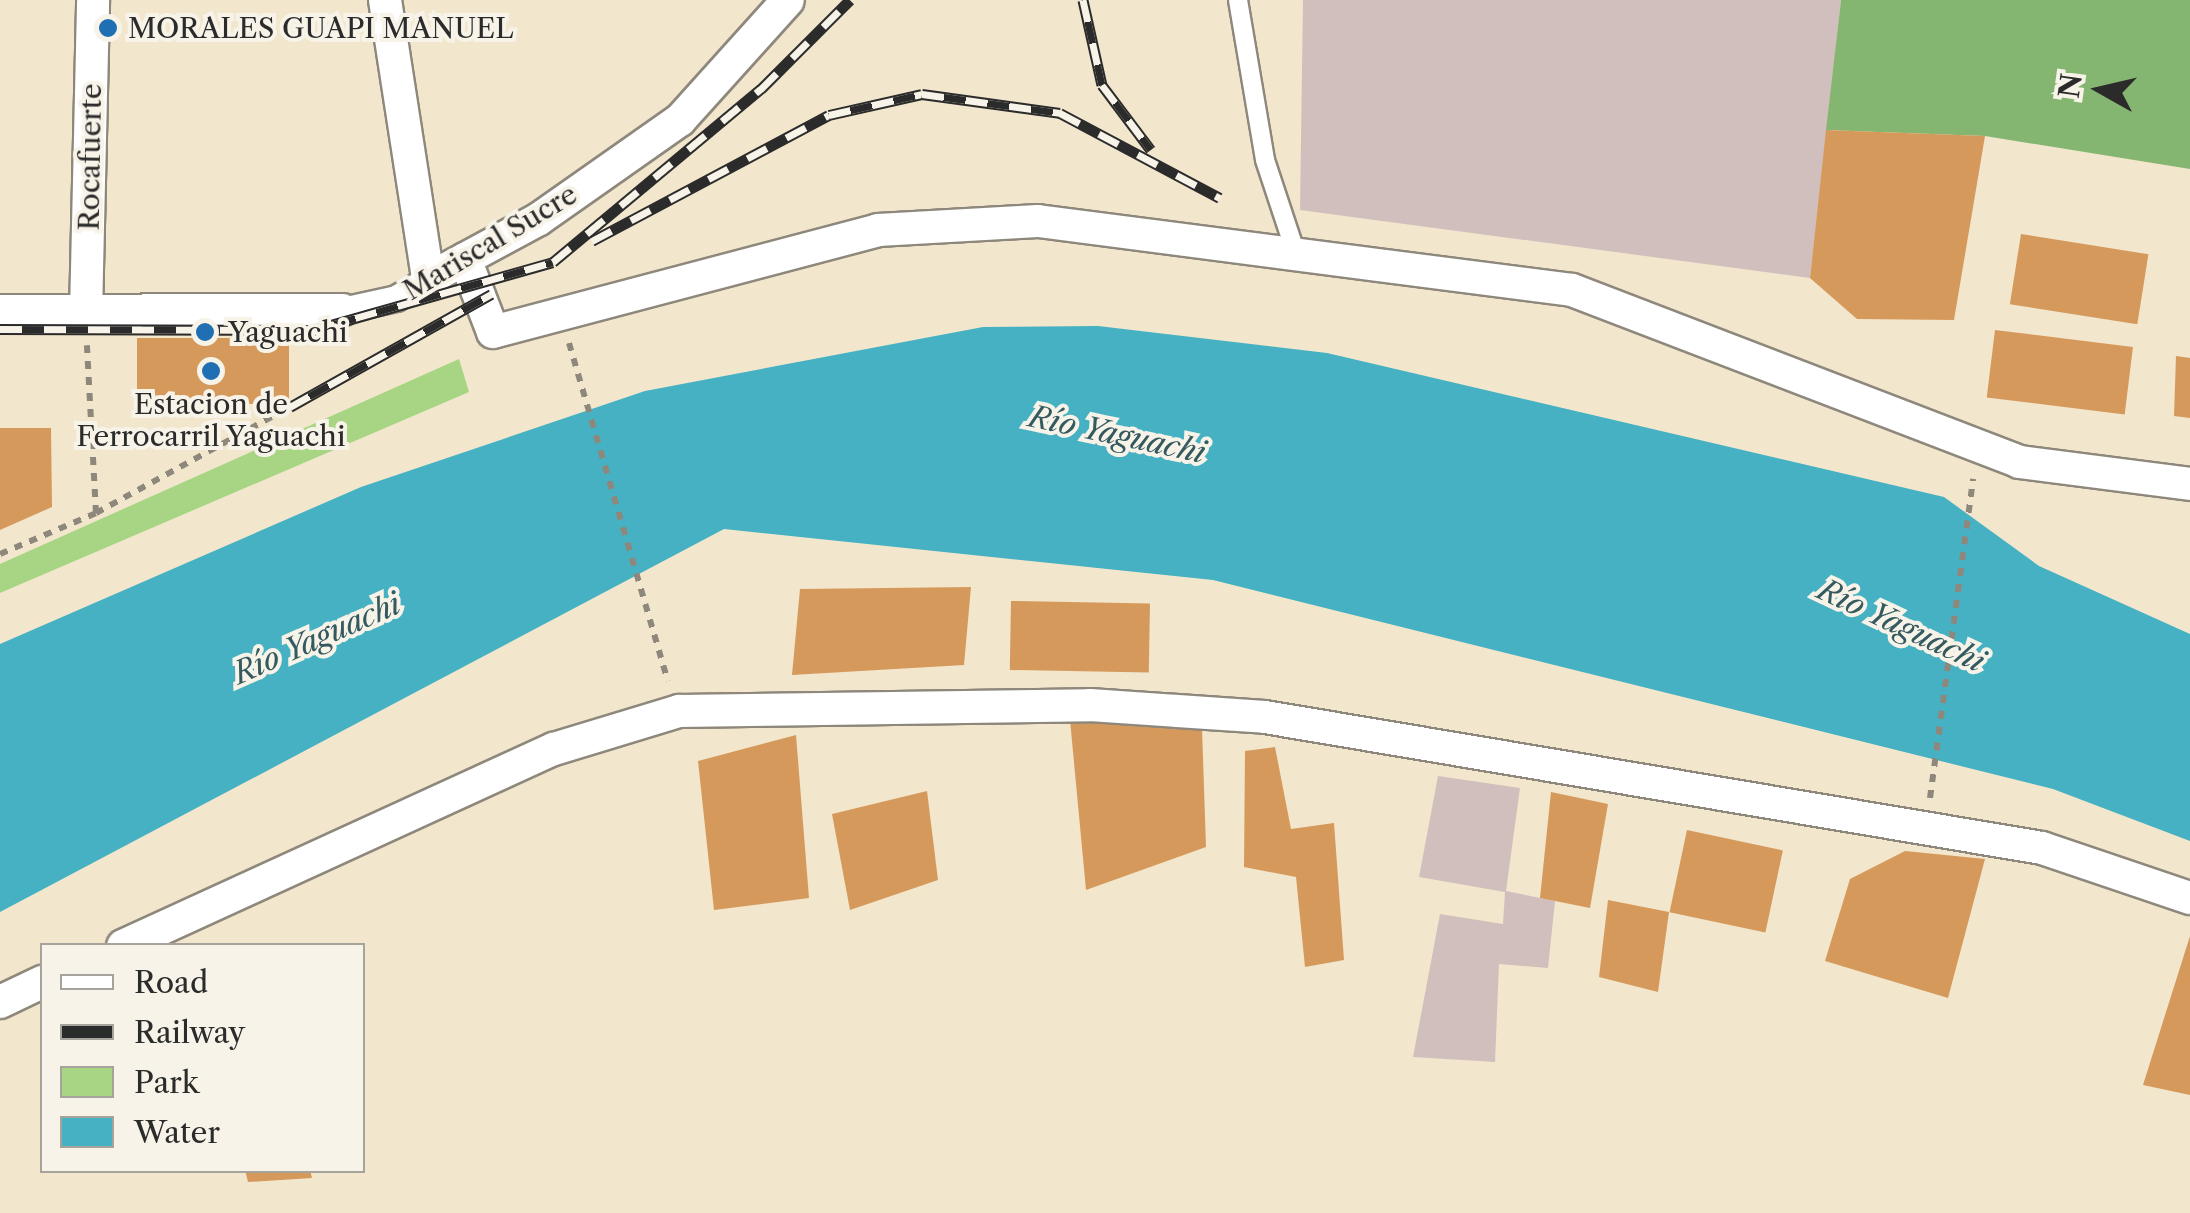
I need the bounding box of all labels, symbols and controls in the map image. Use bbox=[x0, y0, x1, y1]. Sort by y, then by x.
place label: MORALES GUAPI MANUEL bbox=[128, 11, 514, 45]
marker: MORALES GUAPI MANUEL bbox=[97, 17, 119, 39]
north arrow bbox=[2050, 40, 2150, 140]
text: N bbox=[2052, 71, 2089, 100]
street label: Rocafuerte bbox=[72, 83, 108, 231]
street label: Mariscal Sucre bbox=[397, 177, 583, 307]
place label: Yaguachi bbox=[228, 315, 347, 349]
marker: Yaguachi bbox=[192, 319, 218, 345]
marker: Estacion de Ferrocarril Yaguachi bbox=[200, 360, 222, 382]
place label: Estacion de Ferrocarril Yaguachi bbox=[76, 387, 346, 453]
water label: Río Yaguachi bbox=[1026, 399, 1208, 471]
water label: Río Yaguachi bbox=[1812, 572, 1990, 680]
water label: Río Yaguachi bbox=[228, 586, 406, 692]
legend bbox=[40, 943, 365, 1173]
text: Road bbox=[134, 964, 208, 1001]
text: Railway bbox=[134, 1014, 245, 1051]
text: Park bbox=[134, 1064, 199, 1101]
text: Water bbox=[134, 1114, 220, 1151]

